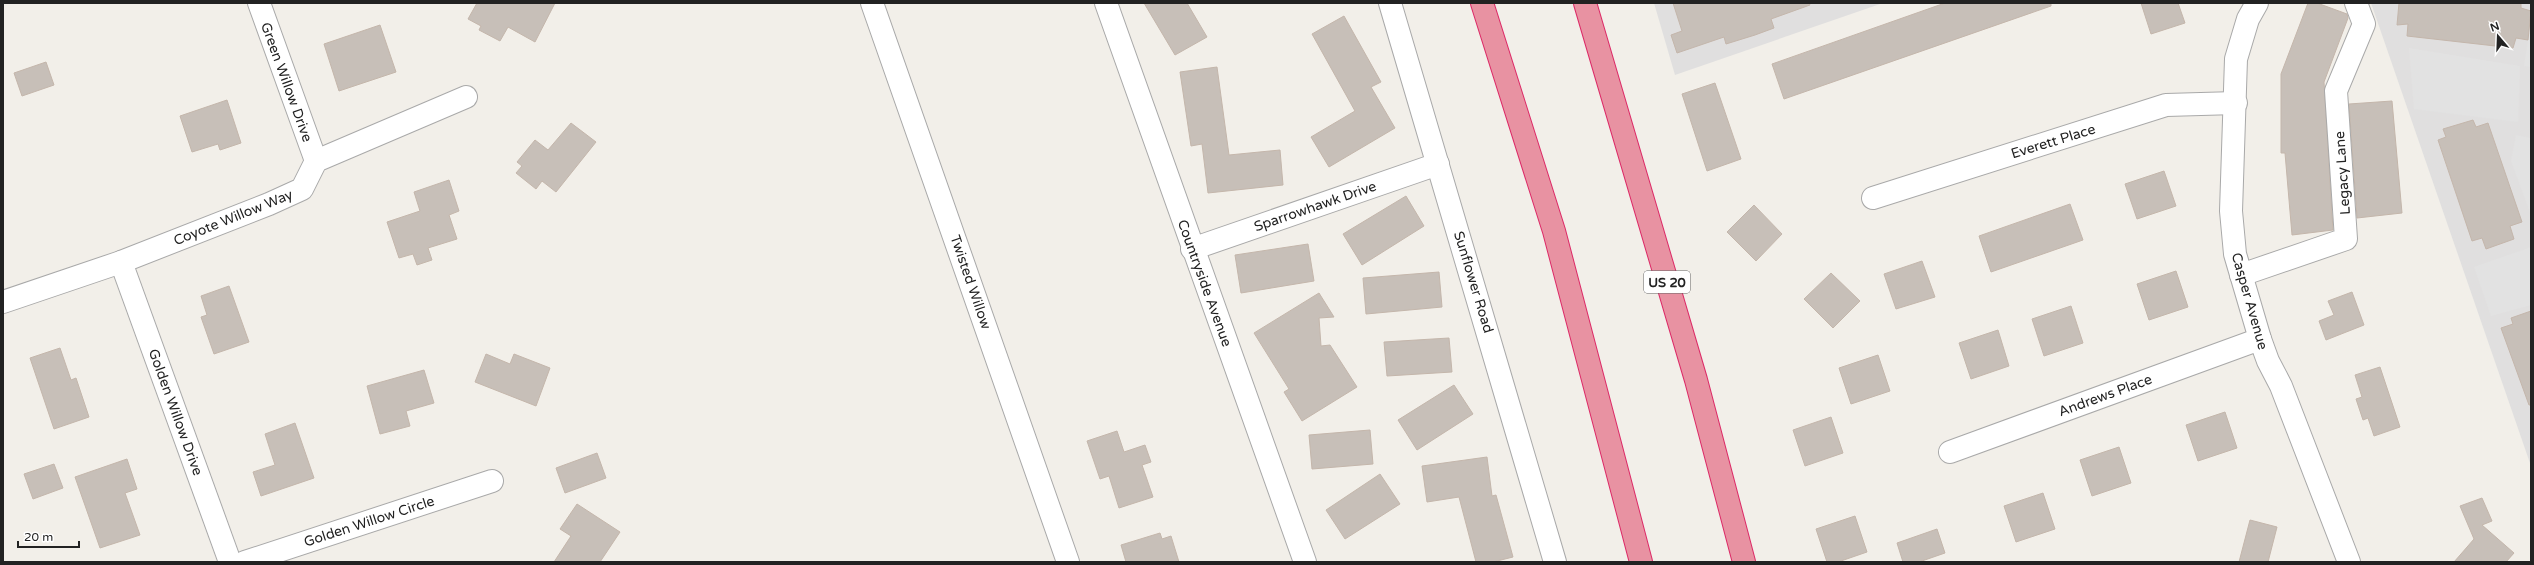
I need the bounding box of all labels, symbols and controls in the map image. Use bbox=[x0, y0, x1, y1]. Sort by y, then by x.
north arrow bbox=[2478, 16, 2518, 56]
text: N bbox=[2489, 19, 2501, 35]
street label: Green Willow Drive bbox=[257, 20, 316, 144]
street label: Everett Place bbox=[2009, 121, 2097, 162]
street label: Legacy Lane bbox=[2331, 131, 2354, 215]
street label: Sparrowhawk Drive bbox=[1252, 178, 1379, 235]
street label: Coyote Willow Way bbox=[171, 186, 296, 249]
street label: Countryside Avenue bbox=[1174, 217, 1235, 349]
street label: Sunflower Road bbox=[1450, 229, 1497, 335]
street label: Twisted Willow bbox=[946, 233, 995, 331]
street label: Casper Avenue bbox=[2228, 251, 2272, 352]
road number: US 20 bbox=[1644, 271, 1690, 293]
street label: Golden Willow Drive bbox=[145, 346, 206, 478]
street label: Andrews Place bbox=[2056, 371, 2154, 420]
street label: Golden Willow Circle bbox=[302, 492, 437, 551]
scale bar bbox=[18, 523, 79, 549]
text: 20 m bbox=[24, 530, 53, 544]

